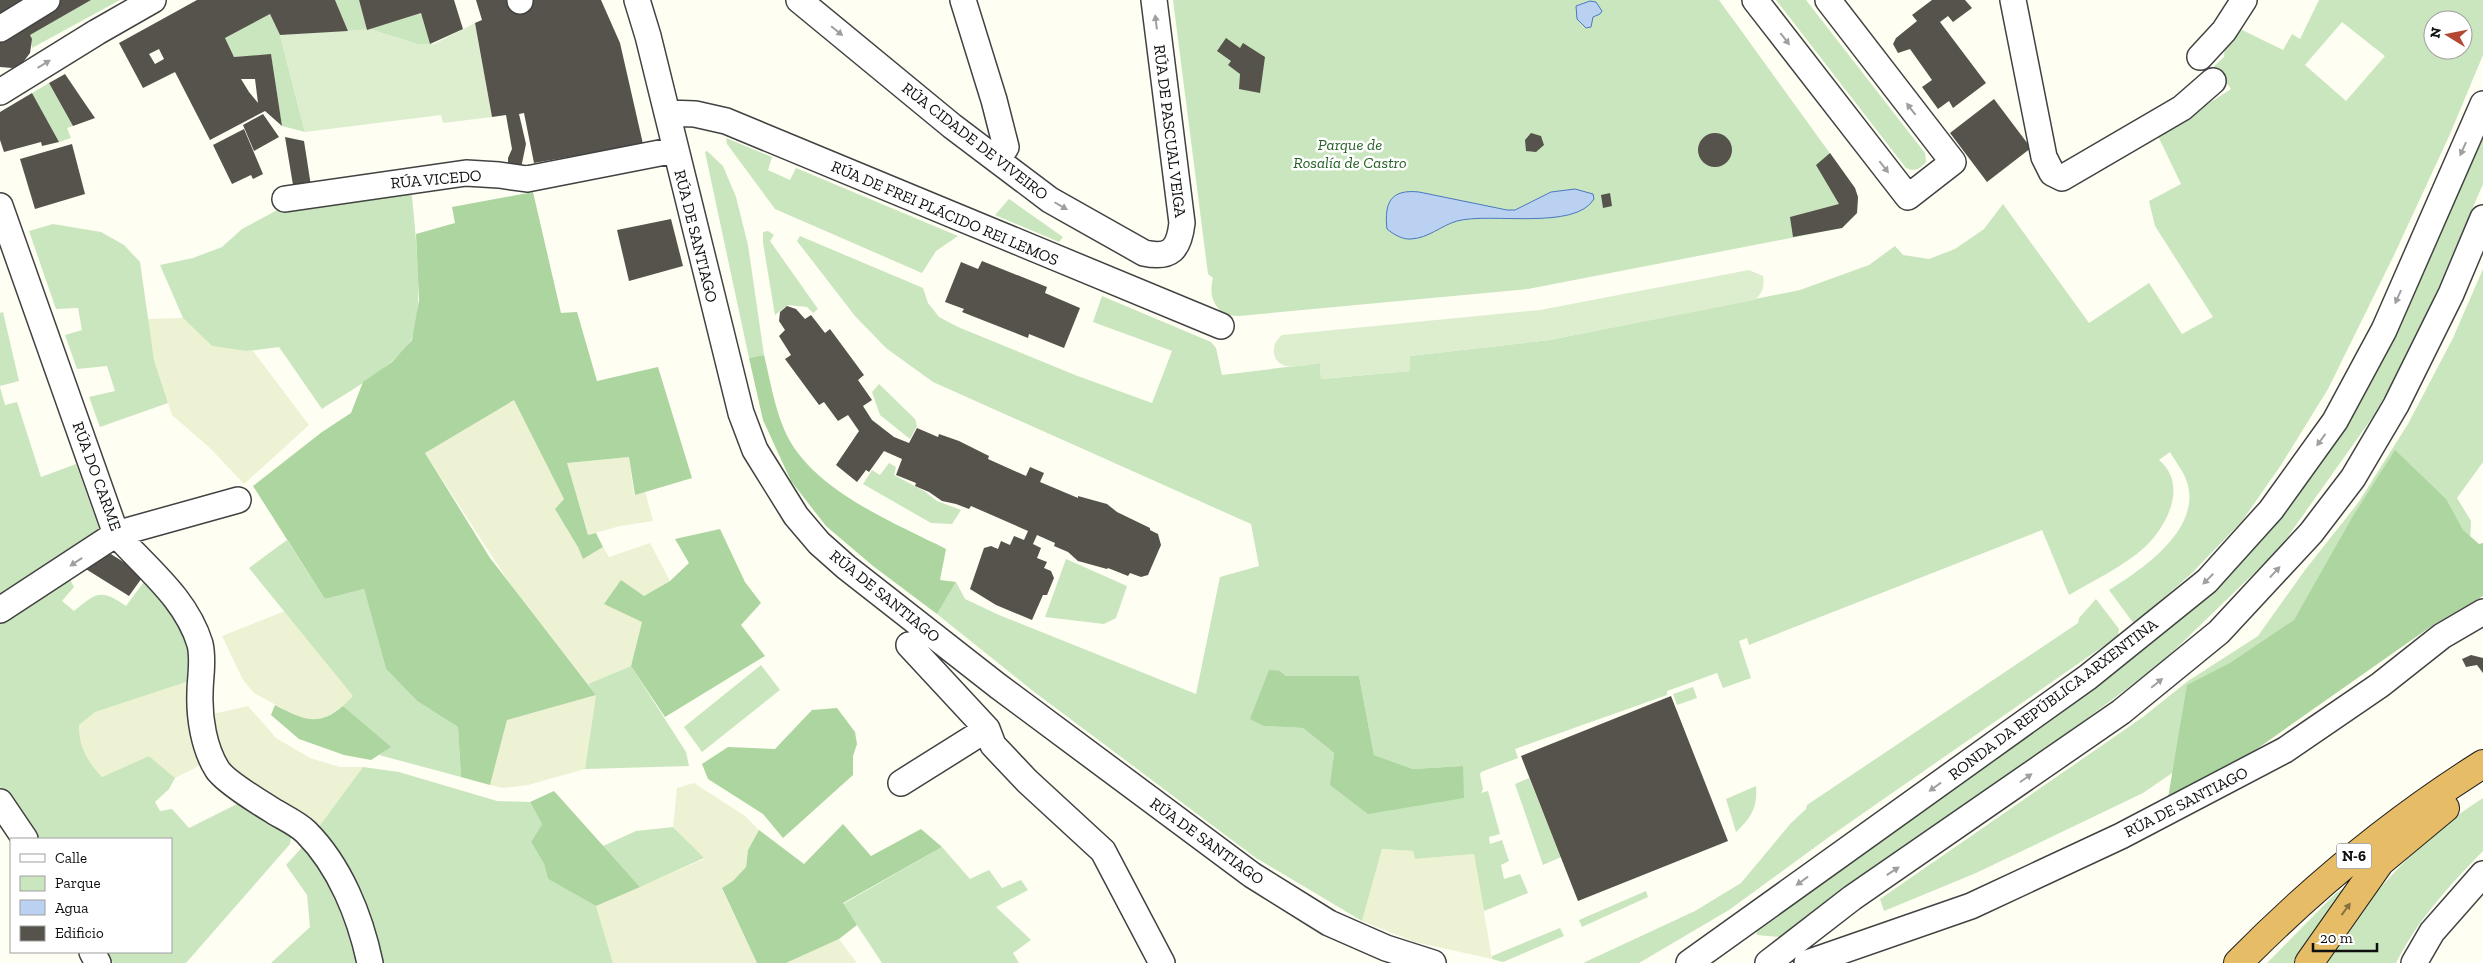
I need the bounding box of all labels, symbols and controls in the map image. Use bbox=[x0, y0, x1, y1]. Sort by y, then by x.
north arrow bbox=[2423, 10, 2473, 60]
one-way arrow bbox=[1152, 14, 1160, 30]
one-way arrow bbox=[831, 25, 843, 36]
text: N bbox=[2426, 26, 2445, 40]
one-way arrow bbox=[1779, 32, 1790, 45]
street label: RÚA DE PASCUAL VEIGA bbox=[1150, 43, 1190, 219]
one-way arrow bbox=[38, 59, 51, 68]
street label: RÚA CIDADE DE VIVEIRO bbox=[898, 78, 1052, 204]
one-way arrow bbox=[1906, 103, 1917, 116]
park label: Parque de Rosalía de Castro bbox=[1293, 135, 1407, 172]
one-way arrow bbox=[2459, 142, 2467, 156]
street label: RÚA DE FREI PLÁCIDO REI LEMOS bbox=[828, 156, 1062, 270]
one-way arrow bbox=[1879, 160, 1890, 173]
street label: RÚA VICEDO bbox=[390, 166, 483, 192]
street label: RÚA DE SANTIAGO bbox=[670, 168, 722, 305]
one-way arrow bbox=[1055, 202, 1068, 211]
one-way arrow bbox=[2394, 290, 2402, 304]
street label: RÚA DO CARME bbox=[68, 419, 126, 533]
one-way arrow bbox=[2316, 433, 2326, 447]
street label: RÚA DE SANTIAGO bbox=[826, 546, 944, 646]
one-way arrow bbox=[69, 557, 83, 567]
one-way arrow bbox=[2269, 566, 2281, 578]
one-way arrow bbox=[2202, 573, 2214, 585]
street label: RONDA DA REPÚBLICA ARXENTINA bbox=[1945, 614, 2162, 784]
one-way arrow bbox=[2151, 677, 2164, 688]
street label: RÚA DE SANTIAGO bbox=[2121, 762, 2251, 841]
one-way arrow bbox=[2019, 773, 2033, 783]
one-way arrow bbox=[1928, 782, 1941, 792]
street label: RÚA DE SANTIAGO bbox=[1146, 793, 1268, 889]
legend bbox=[10, 838, 172, 953]
road number: N-6 bbox=[2336, 844, 2372, 868]
text: Calle bbox=[55, 849, 87, 867]
one-way arrow bbox=[1886, 866, 1899, 876]
text: Parque bbox=[55, 874, 101, 892]
one-way arrow bbox=[1795, 876, 1809, 886]
text: Agua bbox=[55, 899, 88, 917]
one-way arrow bbox=[2341, 902, 2351, 916]
scale bar bbox=[2313, 920, 2377, 952]
text: Edificio bbox=[55, 924, 104, 942]
text: 20 m bbox=[2320, 929, 2353, 947]

